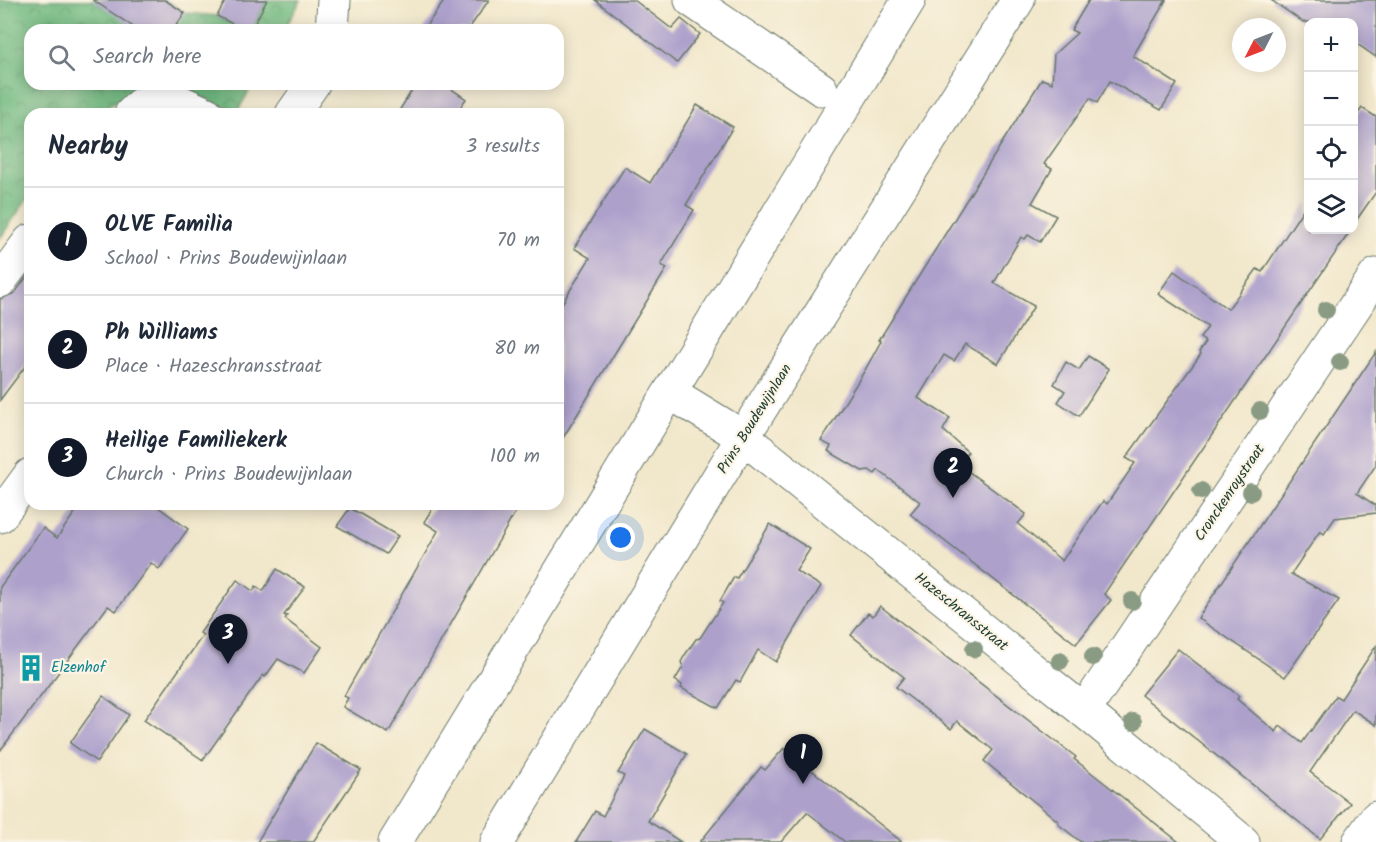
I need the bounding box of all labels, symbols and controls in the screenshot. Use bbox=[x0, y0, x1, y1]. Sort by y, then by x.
north arrow bbox=[1232, 18, 1286, 72]
map controls bbox=[1304, 18, 1358, 234]
button: + bbox=[1304, 18, 1358, 72]
search box bbox=[24, 24, 564, 90]
text: Search here bbox=[93, 40, 201, 75]
icon: search bbox=[45, 41, 78, 74]
button: − bbox=[1304, 72, 1358, 126]
text: Nearby bbox=[48, 126, 128, 168]
button: locate bbox=[1304, 126, 1358, 180]
text: 3 results bbox=[466, 131, 540, 163]
button: layers bbox=[1304, 180, 1358, 234]
text: OLVE Familia bbox=[105, 208, 233, 243]
text: 1 bbox=[64, 225, 71, 257]
text: 70 m bbox=[497, 225, 540, 257]
text: School · Prins Boudewijnlaan bbox=[105, 243, 347, 275]
text: Ph Williams bbox=[105, 316, 218, 351]
text: 2 bbox=[62, 333, 73, 365]
text: 80 m bbox=[494, 333, 540, 365]
text: Place · Hazeschransstraat bbox=[105, 351, 322, 383]
street label: Prins Boudewijnlaan bbox=[711, 359, 799, 479]
text: Heilige Familiekerk bbox=[105, 424, 287, 459]
street label: Cronckenroystraat bbox=[1188, 439, 1272, 547]
text: 3 bbox=[62, 441, 73, 473]
text: 100 m bbox=[490, 441, 540, 473]
pin: 2 bbox=[934, 448, 972, 498]
text: Church · Prins Boudewijnlaan bbox=[105, 459, 352, 491]
your location bbox=[606, 523, 635, 552]
street label: Hazeschransstraat bbox=[909, 566, 1013, 658]
pin: 3 bbox=[208, 614, 248, 664]
building icon: Elzenhof bbox=[16, 653, 46, 683]
place label: Elzenhof bbox=[51, 656, 107, 680]
pin: 1 bbox=[784, 734, 822, 784]

